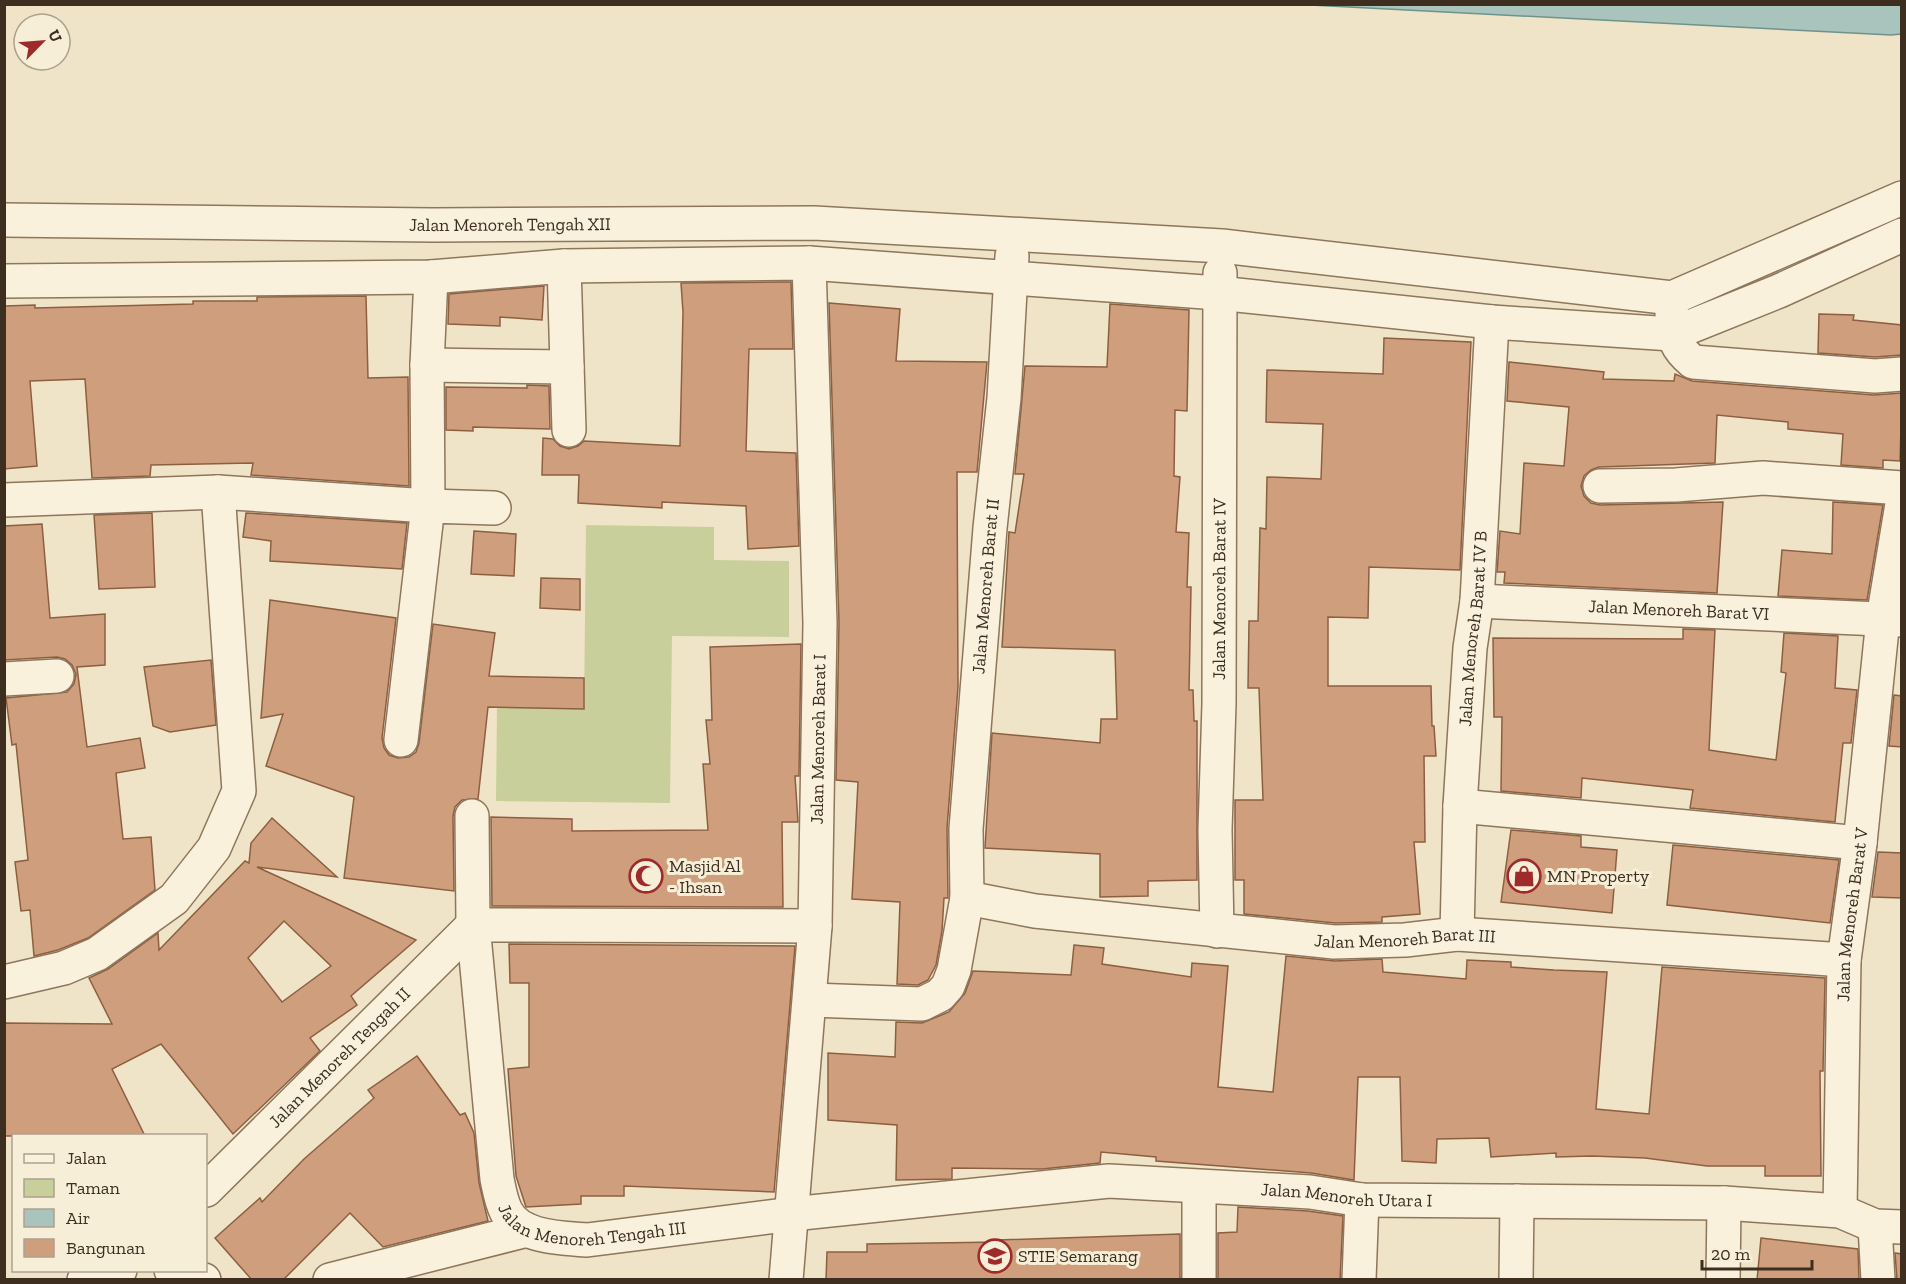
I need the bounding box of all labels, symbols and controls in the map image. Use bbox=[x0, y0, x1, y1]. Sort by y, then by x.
north arrow bbox=[12, 12, 72, 72]
text: U bbox=[44, 27, 66, 46]
street label: Jalan Menoreh Tengah XII bbox=[409, 213, 611, 236]
street label: Jalan Menoreh Barat II bbox=[967, 497, 1004, 675]
street label: Jalan Menoreh Barat IV bbox=[1208, 498, 1230, 680]
street label: Jalan Menoreh Barat IV B bbox=[1454, 530, 1492, 727]
street label: Jalan Menoreh Barat VI bbox=[1588, 595, 1770, 625]
street label: Jalan Menoreh Barat I bbox=[806, 654, 830, 825]
street label: Jalan Menoreh Barat V bbox=[1832, 826, 1873, 1002]
place label: Masjid Al - Ihsan bbox=[669, 855, 741, 898]
mosque icon: Masjid Al - Ihsan bbox=[628, 858, 664, 894]
shop icon: MN Property bbox=[1506, 858, 1542, 894]
place label: MN Property bbox=[1547, 865, 1650, 887]
street label: Jalan Menoreh Barat III bbox=[1313, 923, 1497, 953]
street label: Jalan Menoreh Tengah II bbox=[264, 982, 415, 1132]
legend bbox=[12, 1134, 207, 1272]
text: Jalan bbox=[66, 1147, 107, 1169]
text: Taman bbox=[66, 1177, 121, 1199]
street label: Jalan Menoreh Utara I bbox=[1260, 1178, 1433, 1212]
street label: Jalan Menoreh Tengah III bbox=[493, 1201, 687, 1251]
text: Air bbox=[66, 1207, 90, 1229]
scale bar bbox=[1702, 1233, 1812, 1271]
text: Bangunan bbox=[66, 1237, 146, 1259]
school or university icon: STIE Semarang bbox=[977, 1238, 1013, 1274]
text: 20 m bbox=[1711, 1243, 1751, 1265]
place label: STIE Semarang bbox=[1018, 1245, 1138, 1267]

